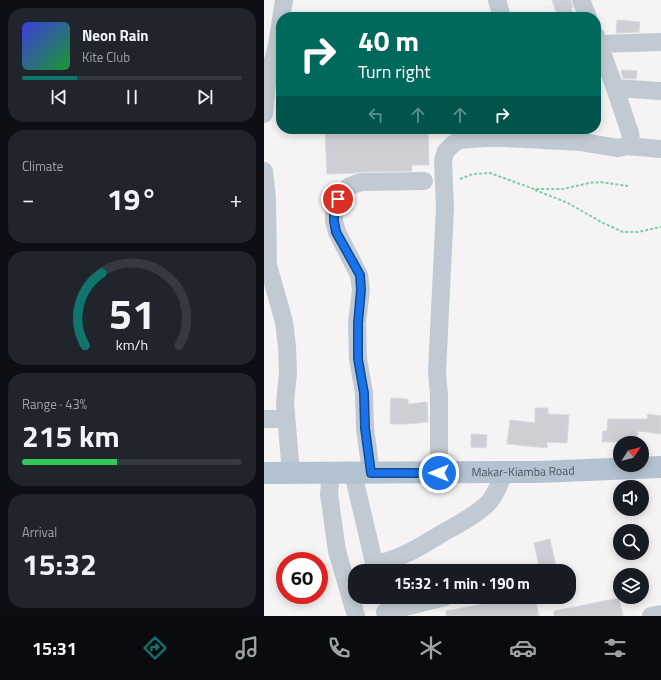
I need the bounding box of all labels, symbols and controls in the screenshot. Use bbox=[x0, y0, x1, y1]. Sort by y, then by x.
text: 40 m bbox=[358, 19, 419, 62]
text: Neon Rain bbox=[82, 24, 149, 47]
icon: right bbox=[292, 28, 344, 80]
text: Kite Club bbox=[82, 47, 130, 67]
text: Turn right bbox=[358, 58, 431, 85]
icon: previous bbox=[48, 86, 70, 108]
icon: pause bbox=[121, 86, 143, 108]
icon: next bbox=[194, 86, 216, 108]
icon: left bbox=[365, 104, 387, 126]
icon: ahead bbox=[407, 104, 429, 126]
icon: ahead bbox=[449, 104, 471, 126]
icon: right bbox=[491, 104, 513, 126]
text: Climate bbox=[22, 156, 63, 176]
text: 19° bbox=[107, 176, 157, 222]
text: − bbox=[22, 182, 34, 216]
text: + bbox=[230, 182, 242, 216]
pin bbox=[321, 182, 355, 216]
icon: arrive bbox=[327, 188, 349, 210]
text: 51 bbox=[109, 282, 155, 345]
text: km/h bbox=[116, 334, 148, 356]
text: Range · 43% bbox=[22, 394, 87, 414]
text: 215 km bbox=[22, 413, 120, 459]
north arrow bbox=[613, 436, 649, 472]
map controls bbox=[613, 436, 649, 604]
position arrow bbox=[418, 452, 460, 494]
street label: Makar-Kiamba Road bbox=[471, 460, 575, 481]
button: sound bbox=[613, 480, 649, 516]
text: Arrival bbox=[22, 522, 57, 542]
button: search bbox=[613, 524, 649, 560]
text: 15:32 bbox=[22, 541, 97, 587]
speed limit sign: 60 bbox=[276, 552, 328, 604]
button: layers bbox=[613, 568, 649, 604]
text: 15:32 · 1 min · 190 m bbox=[394, 572, 530, 595]
icon: directions bbox=[141, 634, 169, 662]
icon: music bbox=[233, 634, 261, 662]
icon: phone bbox=[325, 634, 353, 662]
icon: climate bbox=[417, 634, 445, 662]
icon: car bbox=[509, 634, 537, 662]
icon: filters bbox=[601, 634, 629, 662]
text: 15:31 bbox=[32, 635, 77, 662]

